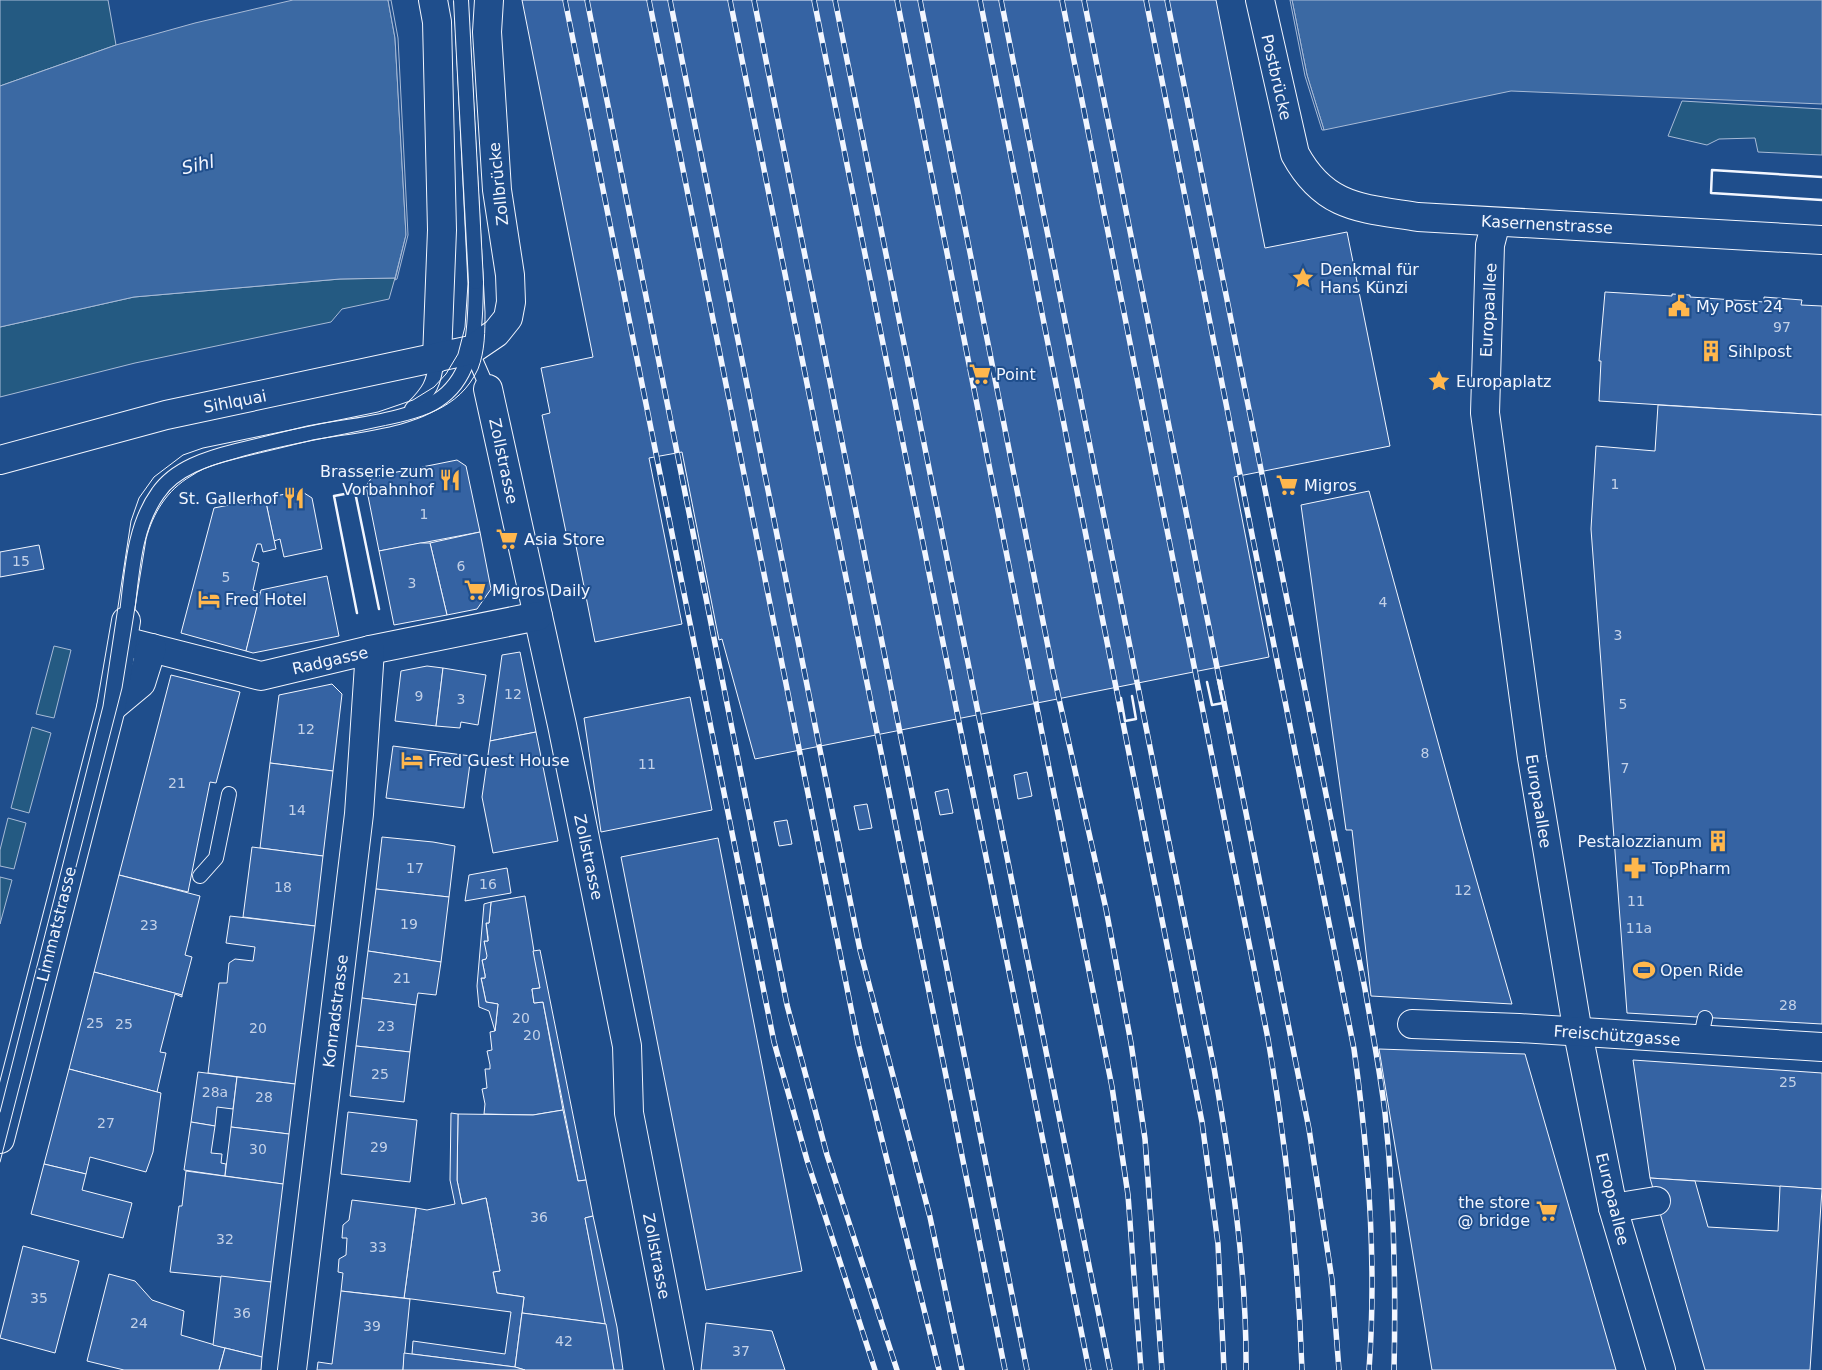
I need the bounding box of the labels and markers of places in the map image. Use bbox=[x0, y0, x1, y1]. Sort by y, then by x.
place label: Denkmal für Hans Künzi bbox=[1320, 260, 1419, 297]
place icon: Denkmal für Hans Künzi bbox=[1290, 265, 1316, 291]
public building icon: My Post 24 bbox=[1666, 293, 1692, 319]
place label: My Post 24 bbox=[1696, 297, 1783, 316]
building icon: Sihlpost bbox=[1698, 338, 1724, 364]
place label: Sihlpost bbox=[1728, 342, 1792, 361]
supermarket icon: Point bbox=[967, 361, 993, 387]
place label: Point bbox=[996, 365, 1036, 384]
place icon: Europaplatz bbox=[1426, 368, 1452, 394]
place label: Europaplatz bbox=[1456, 372, 1551, 391]
place label: Brasserie zum Vorbahnhof bbox=[320, 462, 434, 499]
restaurant icon: Brasserie zum Vorbahnhof bbox=[437, 467, 463, 493]
supermarket icon: Migros bbox=[1274, 472, 1300, 498]
place label: Migros bbox=[1304, 476, 1357, 495]
restaurant icon: St. Gallerhof bbox=[281, 485, 307, 511]
place label: St. Gallerhof bbox=[179, 489, 278, 508]
supermarket icon: Asia Store bbox=[494, 526, 520, 552]
place label: Asia Store bbox=[524, 530, 605, 549]
supermarket icon: Migros Daily bbox=[462, 577, 488, 603]
place label: Migros Daily bbox=[492, 581, 590, 600]
hotel icon: Fred Hotel bbox=[196, 586, 222, 612]
place label: Fred Hotel bbox=[225, 590, 307, 609]
hotel icon: Fred Guest House bbox=[399, 747, 425, 773]
place label: Fred Guest House bbox=[428, 751, 570, 770]
building icon: Pestalozzianum bbox=[1705, 828, 1731, 854]
place label: Pestalozzianum bbox=[1578, 832, 1702, 851]
pharmacy icon: TopPharm bbox=[1622, 855, 1648, 881]
place label: TopPharm bbox=[1651, 859, 1730, 878]
sports icon: Open Ride bbox=[1631, 957, 1657, 983]
place label: Open Ride bbox=[1660, 961, 1743, 980]
place label: the store @ bridge bbox=[1458, 1193, 1530, 1230]
supermarket icon: the store @ bridge bbox=[1534, 1198, 1560, 1224]

